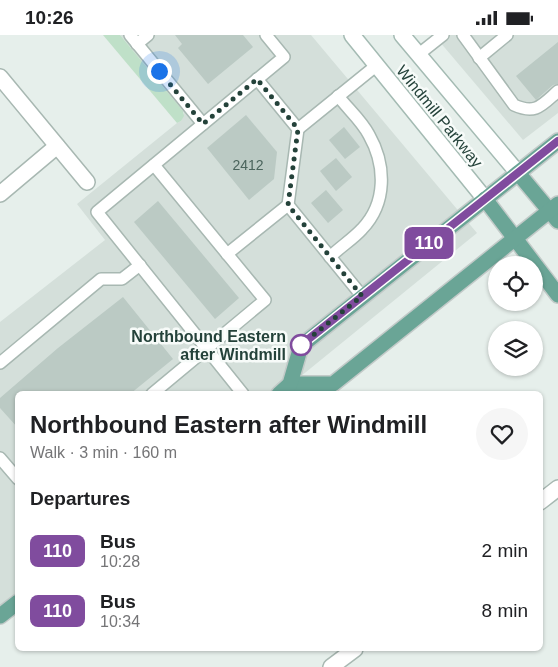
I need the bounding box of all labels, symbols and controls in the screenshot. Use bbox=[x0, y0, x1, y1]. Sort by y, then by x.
text: 10:26 bbox=[25, 7, 74, 28]
your location bbox=[147, 59, 172, 84]
street label: Windmill Parkway bbox=[393, 62, 486, 171]
house number: 2412 bbox=[232, 157, 264, 173]
line badge: 110 bbox=[400, 227, 458, 259]
text: 110 bbox=[414, 233, 444, 253]
map controls bbox=[488, 256, 543, 376]
button: locate bbox=[488, 256, 543, 311]
button: layers bbox=[488, 321, 543, 376]
place label: Northbound Eastern after Windmill bbox=[131, 328, 286, 363]
marker: Northbound Eastern after Windmill bbox=[290, 334, 312, 356]
button: heart bbox=[476, 408, 528, 460]
text: Northbound Eastern after Windmill bbox=[30, 411, 427, 438]
text: Walk · 3 min · 160 m bbox=[30, 444, 177, 461]
text: Departures bbox=[30, 488, 130, 509]
text: Bus bbox=[100, 531, 136, 552]
text: 2 min bbox=[482, 540, 528, 561]
text: 110 bbox=[43, 541, 72, 561]
text: 10:28 bbox=[100, 553, 140, 570]
text: Bus bbox=[100, 591, 136, 612]
text: 8 min bbox=[482, 600, 528, 621]
text: 110 bbox=[43, 601, 72, 621]
text: 10:34 bbox=[100, 613, 140, 630]

